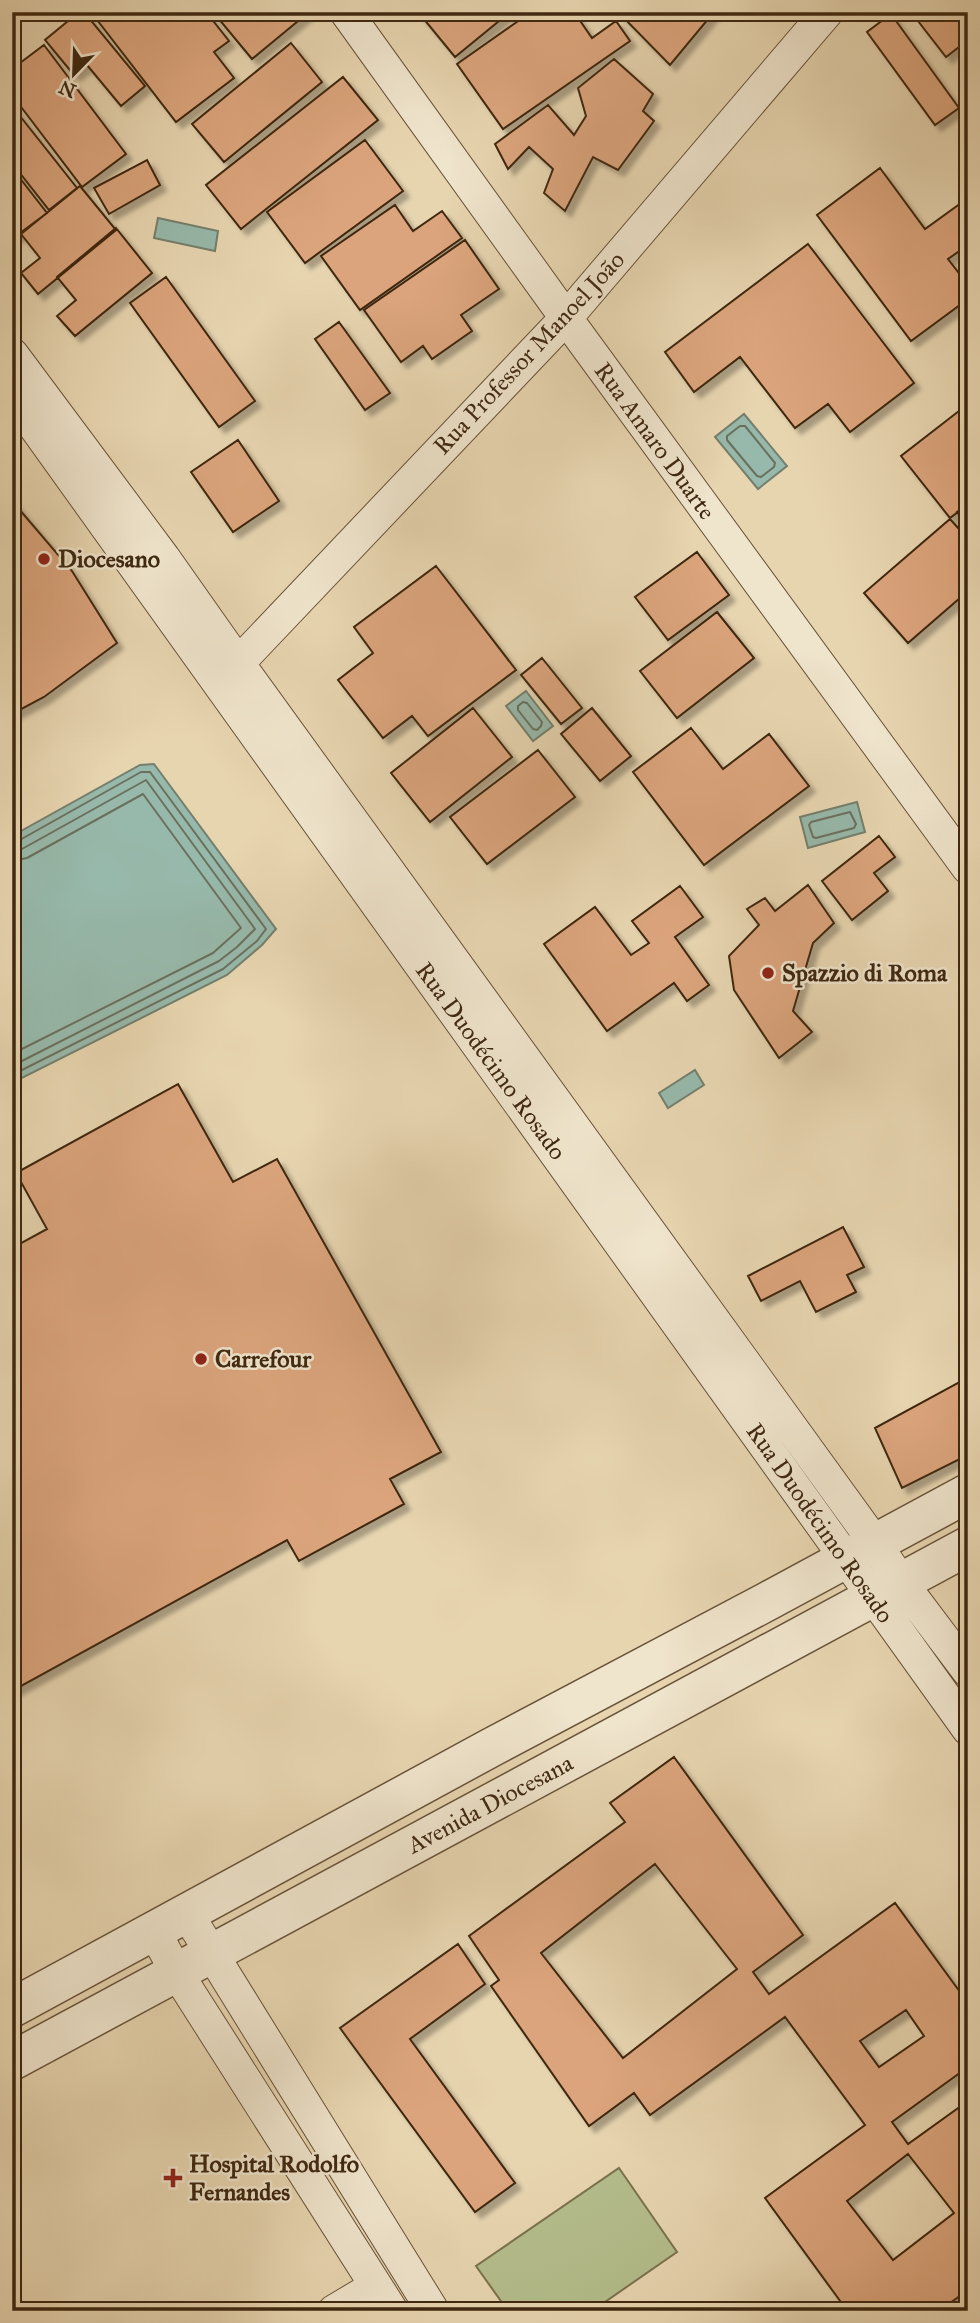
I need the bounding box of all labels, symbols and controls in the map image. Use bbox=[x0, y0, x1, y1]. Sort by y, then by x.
north arrow bbox=[38, 38, 108, 108]
text: N bbox=[56, 75, 79, 103]
street label: Rua Professor Manoel João bbox=[427, 245, 631, 461]
street label: Rua Amaro Duarte bbox=[588, 357, 722, 525]
place label: Diocesano bbox=[58, 544, 160, 574]
marker: Diocesano bbox=[36, 551, 52, 567]
street label: Rua Duodécimo Rosado bbox=[409, 956, 573, 1166]
place label: Spazzio di Roma bbox=[782, 958, 948, 988]
marker: Spazzio di Roma bbox=[760, 965, 776, 981]
place label: Carrefour bbox=[215, 1344, 312, 1374]
marker: Carrefour bbox=[193, 1351, 209, 1367]
street label: Rua Duodécimo Rosado bbox=[740, 1417, 900, 1629]
street label: Avenida Diocesana bbox=[401, 1747, 579, 1861]
place label: Hospital Rodolfo Fernandes bbox=[189, 2149, 359, 2207]
marker: Hospital Rodolfo Fernandes bbox=[163, 2168, 183, 2188]

